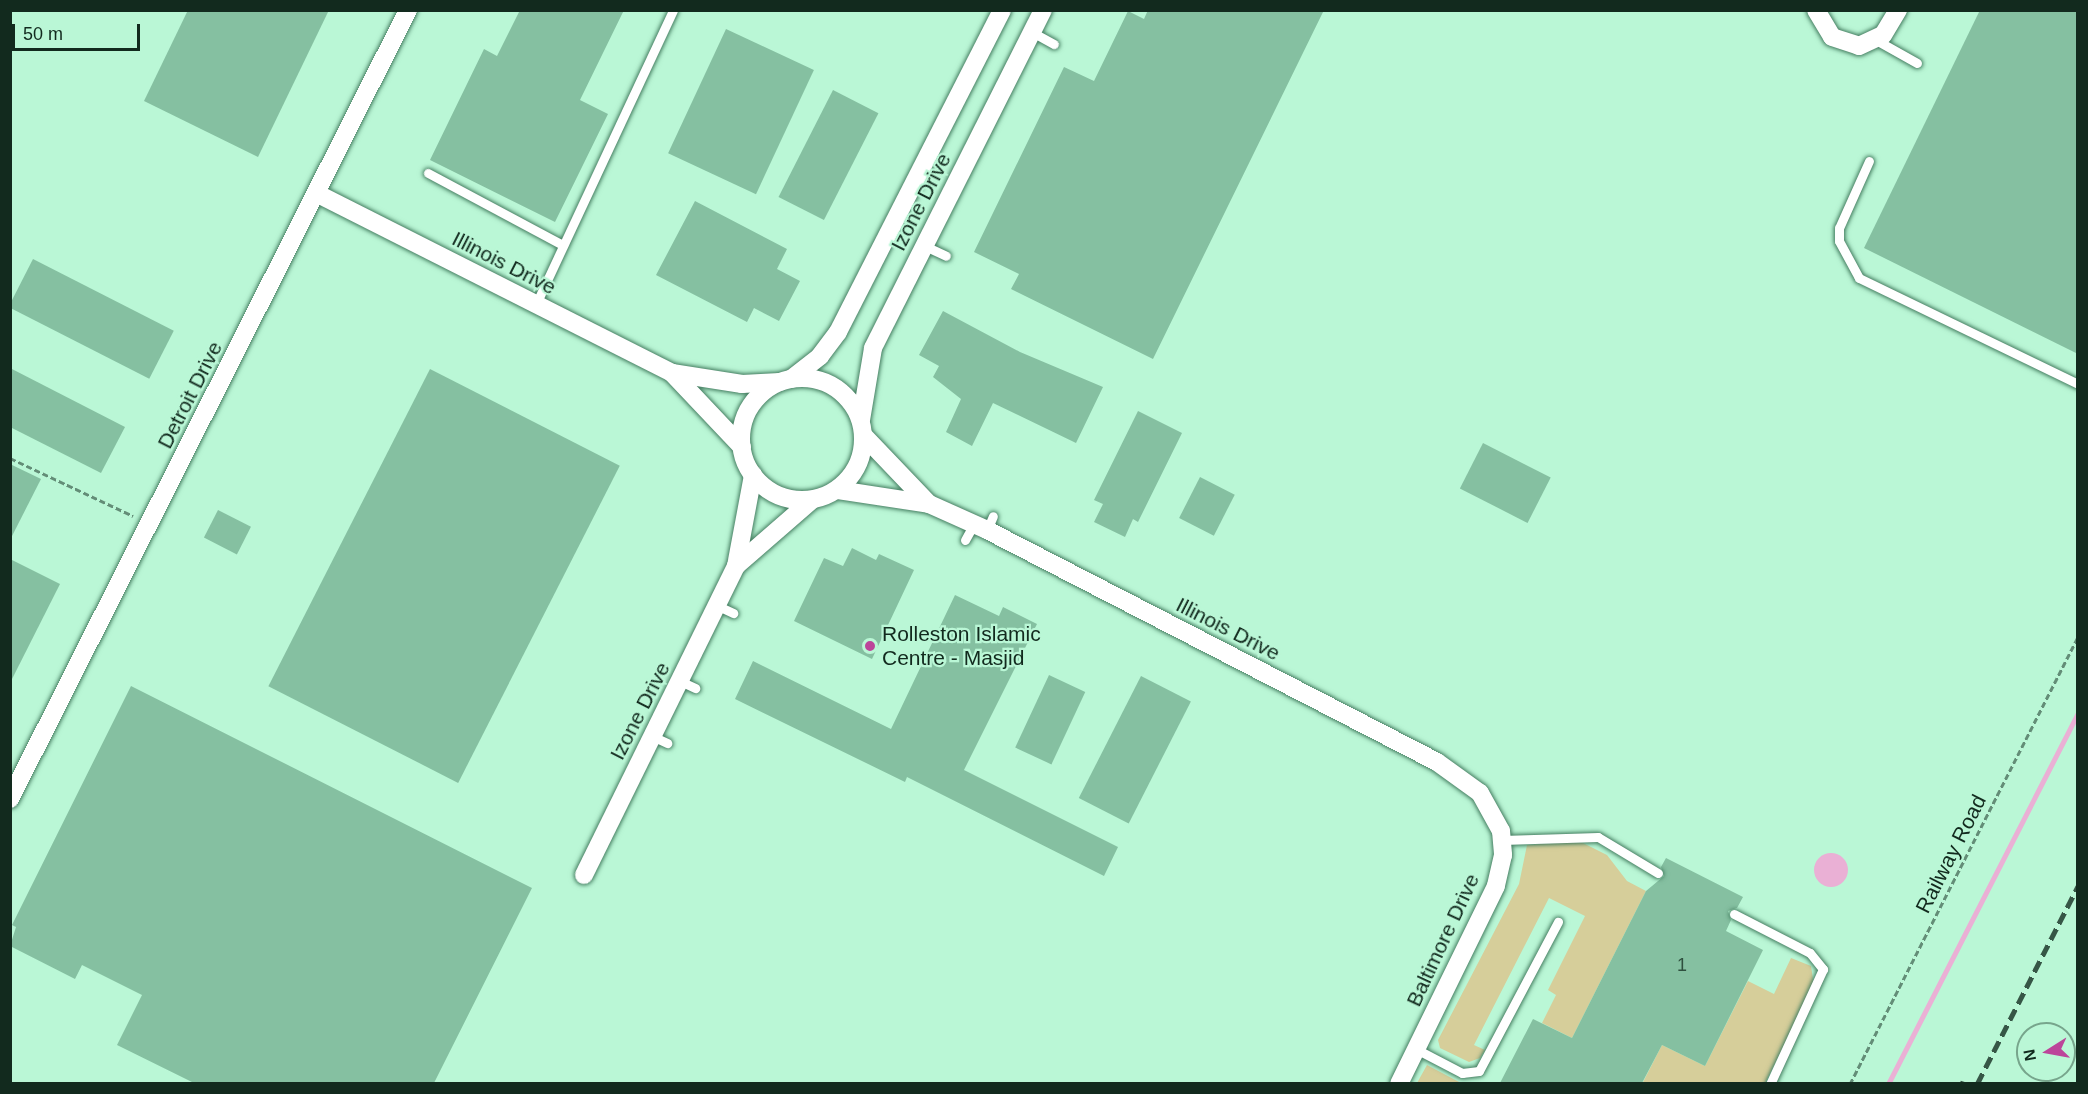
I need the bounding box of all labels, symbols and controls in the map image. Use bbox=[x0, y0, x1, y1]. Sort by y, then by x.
scale bar bbox=[15, 12, 142, 50]
text: 50 m bbox=[23, 24, 63, 44]
street label: Izone Drive bbox=[886, 149, 956, 255]
street label: Illinois Drive bbox=[448, 226, 560, 300]
street label: Detroit Drive bbox=[152, 337, 228, 453]
street label: Illinois Drive bbox=[1172, 592, 1284, 666]
place label: Rolleston Islamic Centre - Masjid bbox=[882, 621, 1041, 671]
marker: Rolleston Islamic Centre - Masjid bbox=[863, 639, 877, 653]
street label: Izone Drive bbox=[605, 658, 675, 764]
street label: Railway Road bbox=[1910, 791, 1992, 917]
street label: Baltimore Drive bbox=[1401, 870, 1485, 1010]
house number: 1 bbox=[1677, 954, 1687, 976]
north arrow bbox=[2016, 1022, 2076, 1082]
text: N bbox=[2020, 1048, 2039, 1062]

